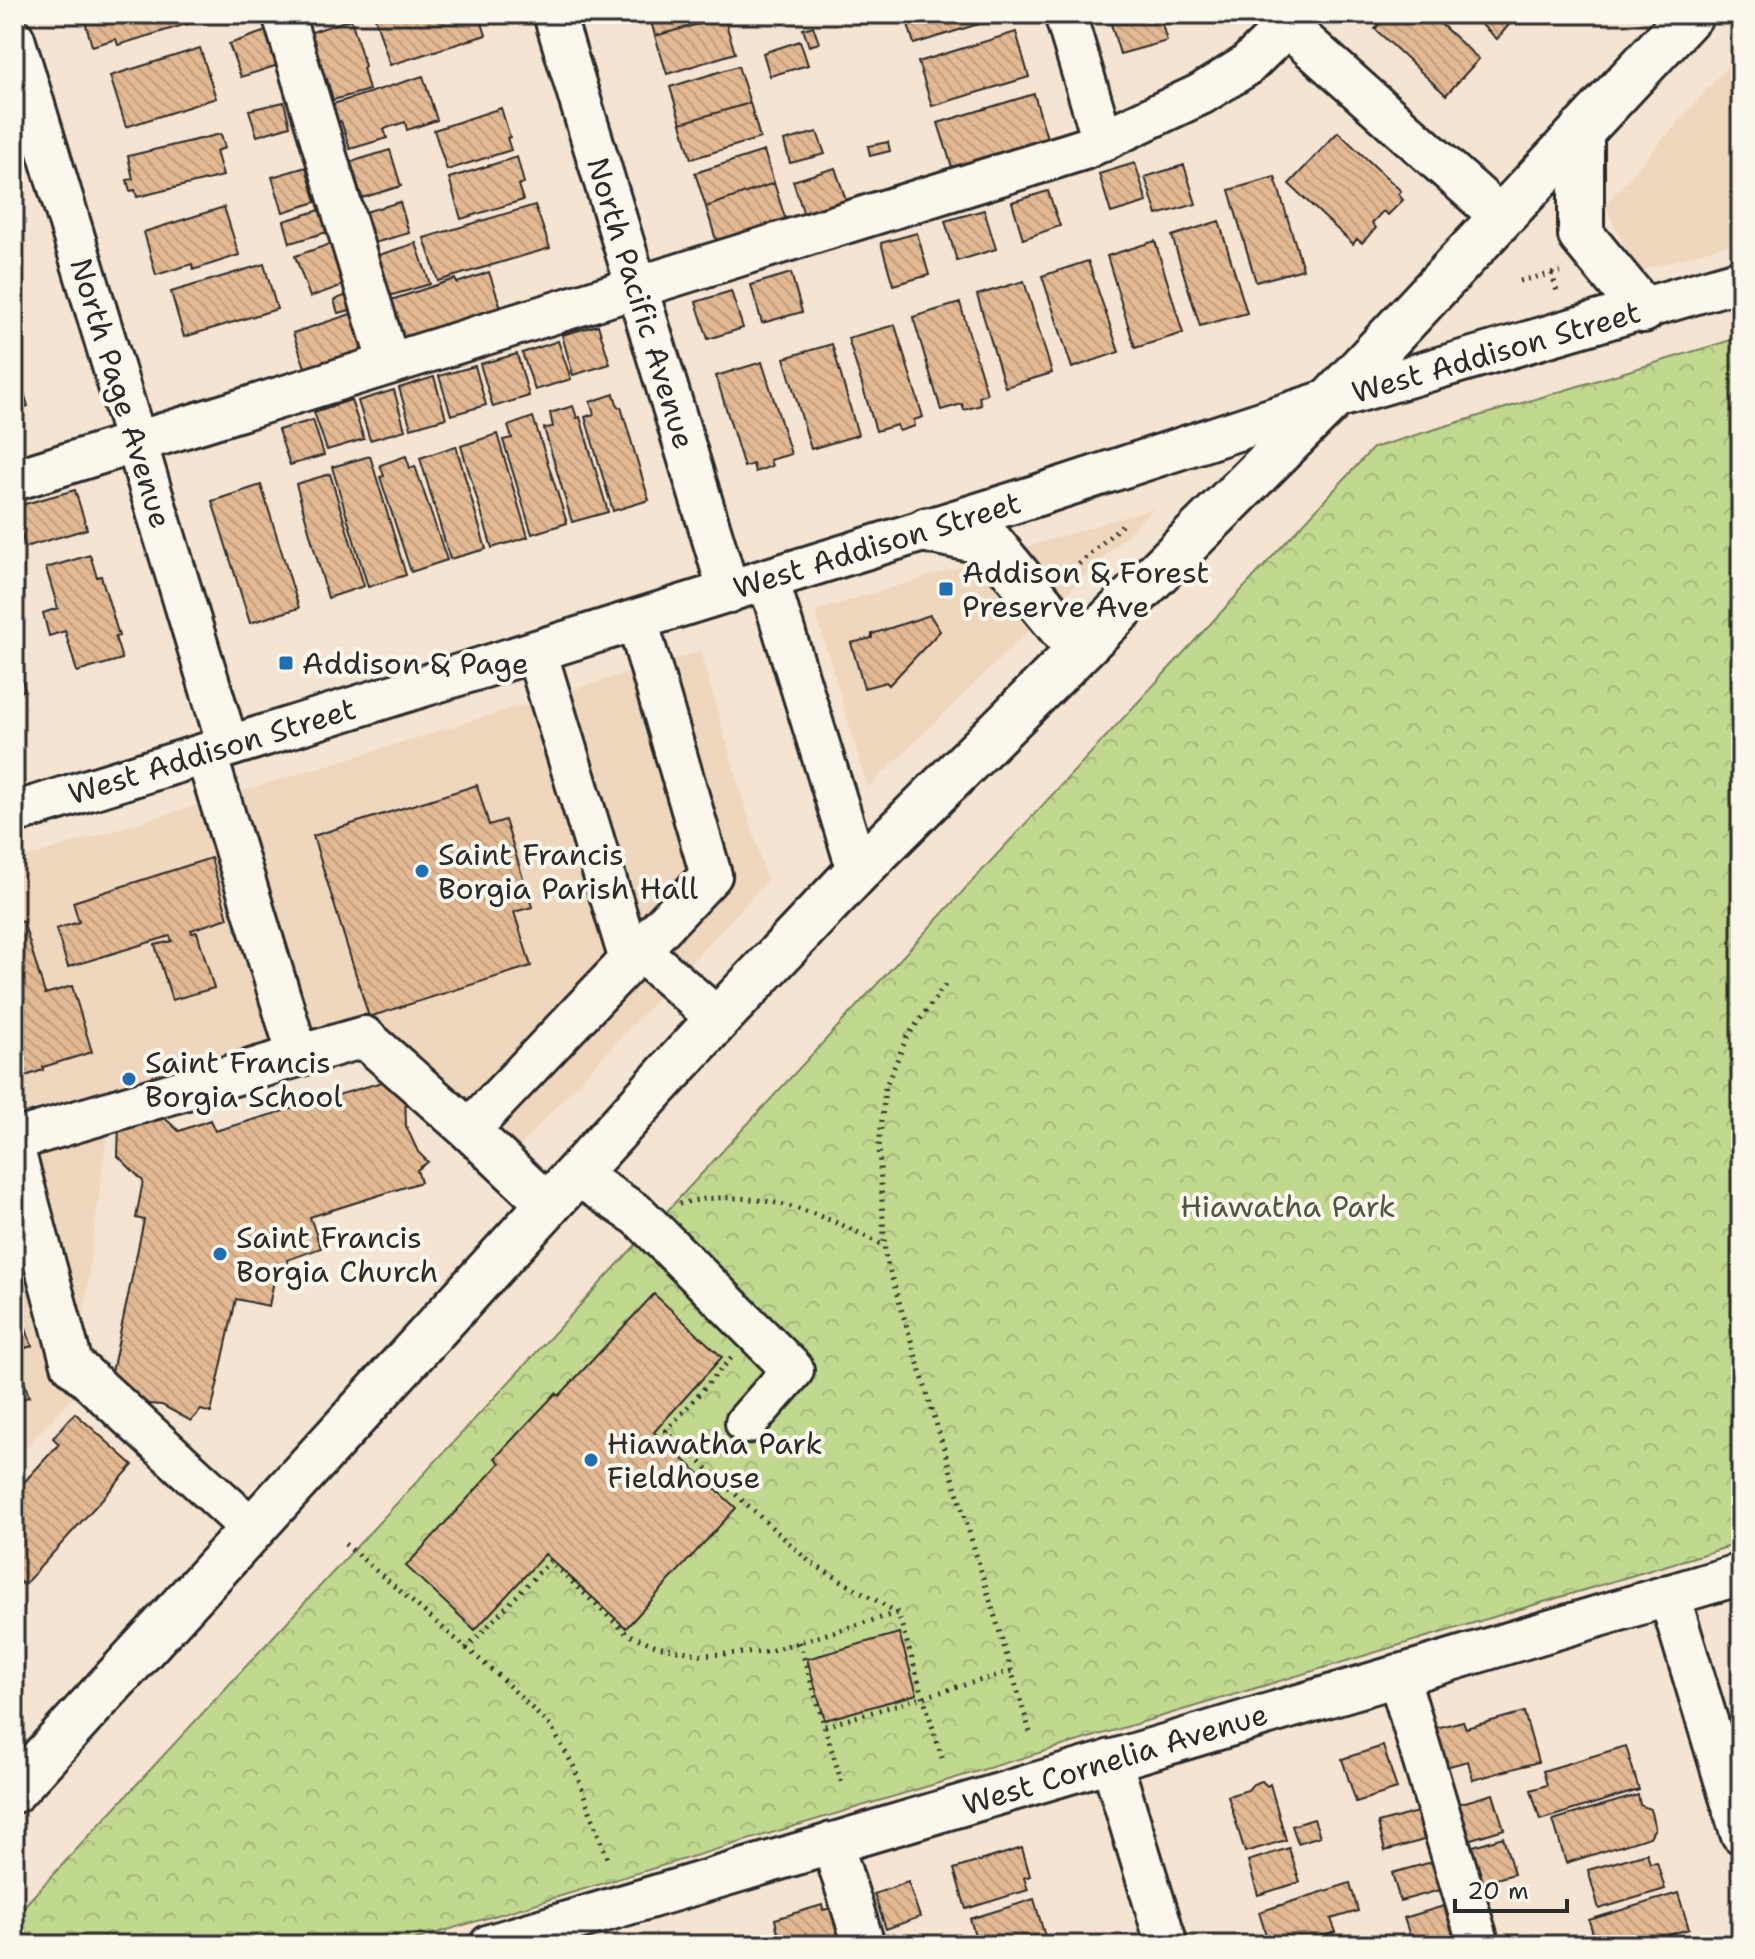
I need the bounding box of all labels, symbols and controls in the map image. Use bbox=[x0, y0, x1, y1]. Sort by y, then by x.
street label: North Pacific Avenue bbox=[577, 152, 705, 454]
street label: North Page Avenue bbox=[60, 253, 182, 533]
street label: West Addison Street bbox=[1347, 291, 1645, 413]
street label: West Addison Street bbox=[728, 482, 1026, 608]
place label: Addison & Forest Preserve Ave bbox=[962, 552, 1209, 627]
marker: Addison & Forest Preserve Ave bbox=[937, 580, 955, 598]
place label: Addison & Page bbox=[302, 643, 529, 684]
marker: Addison & Page bbox=[277, 654, 295, 672]
street label: West Addison Street bbox=[63, 688, 361, 814]
place label: Saint Francis Borgia Parish Hall bbox=[438, 834, 698, 909]
marker: Saint Francis Borgia Parish Hall bbox=[413, 862, 431, 880]
place label: Saint Francis Borgia School bbox=[145, 1042, 343, 1117]
marker: Saint Francis Borgia School bbox=[120, 1070, 138, 1088]
park label: Hiawatha Park bbox=[1180, 1186, 1396, 1227]
place label: Saint Francis Borgia Church bbox=[236, 1217, 438, 1292]
marker: Saint Francis Borgia Church bbox=[211, 1245, 229, 1263]
place label: Hiawatha Park Fieldhouse bbox=[607, 1423, 823, 1498]
marker: Hiawatha Park Fieldhouse bbox=[582, 1451, 600, 1469]
street label: West Cornelia Avenue bbox=[957, 1693, 1273, 1825]
scale bar bbox=[1455, 1863, 1567, 1913]
text: 20 m bbox=[1467, 1875, 1529, 1907]

